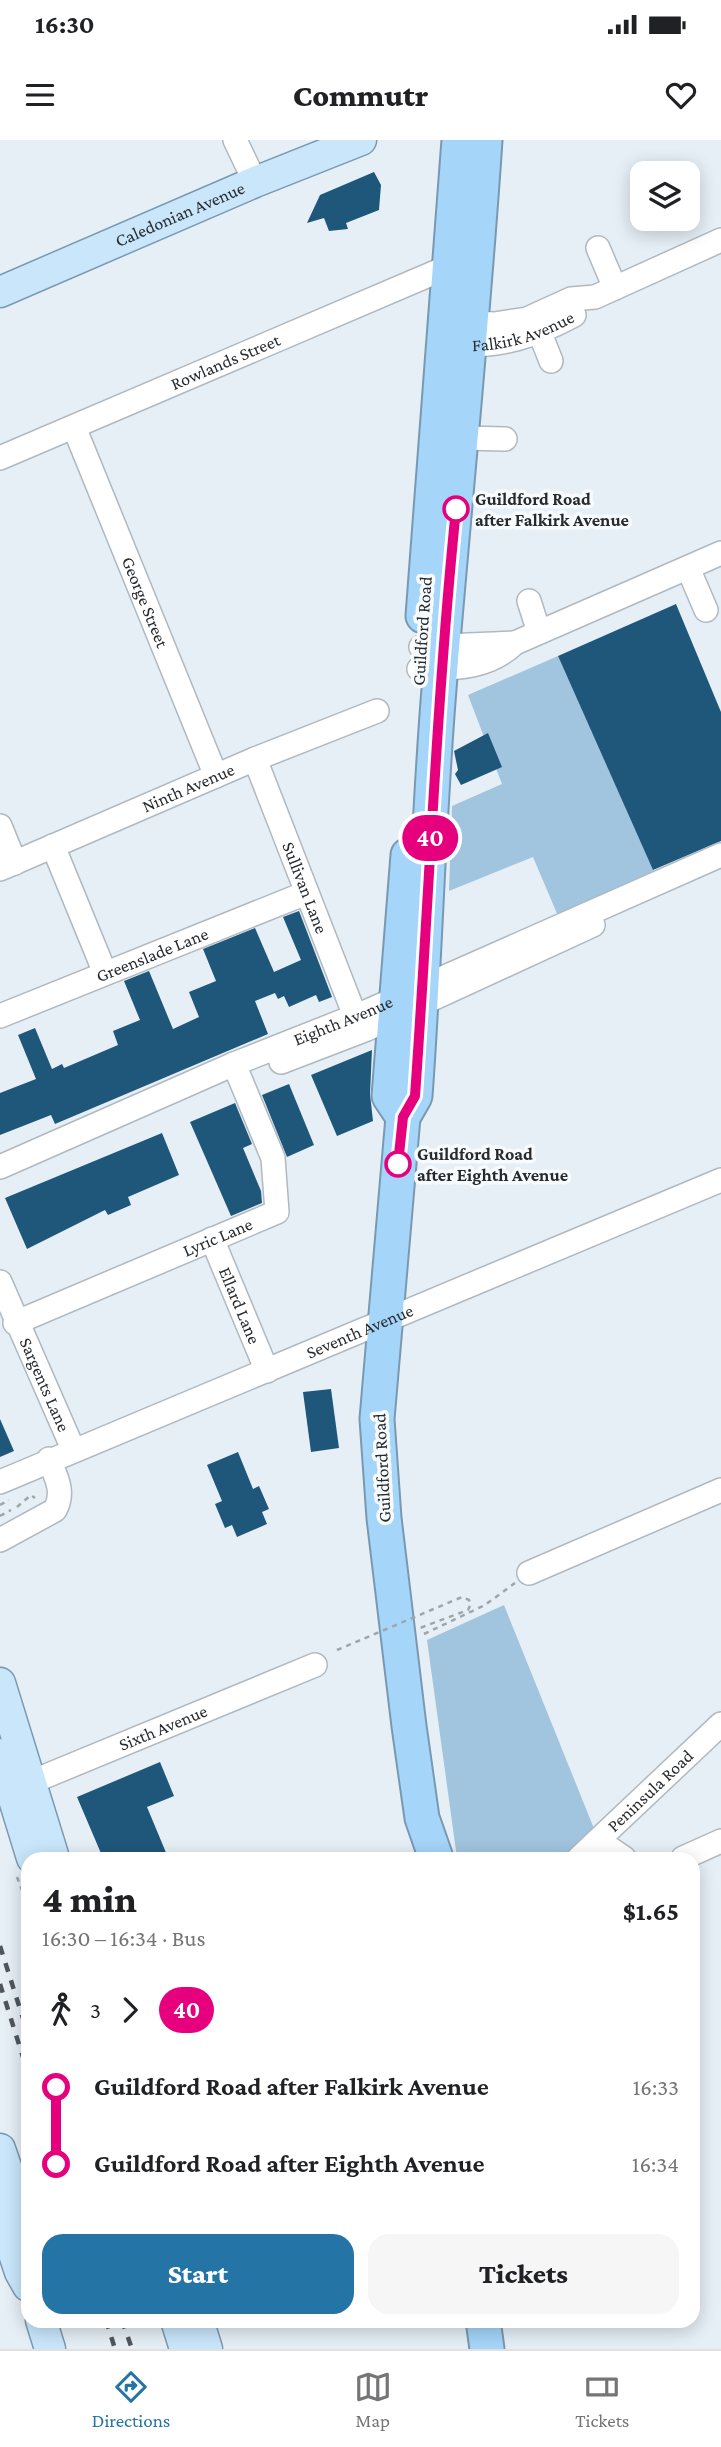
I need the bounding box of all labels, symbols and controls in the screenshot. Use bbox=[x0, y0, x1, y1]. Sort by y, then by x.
text: 16:30 bbox=[35, 10, 95, 39]
icon: menu bbox=[21, 76, 59, 114]
icon: heart bbox=[662, 76, 700, 114]
text: Commutr bbox=[293, 77, 428, 113]
map controls bbox=[630, 161, 700, 231]
button: layers bbox=[630, 161, 700, 231]
street label: Caledonian Avenue bbox=[112, 178, 248, 251]
street label: Falkirk Avenue bbox=[472, 307, 577, 355]
street label: Rowlands Street bbox=[168, 329, 284, 394]
place label: Guildford Road after Falkirk Avenue bbox=[475, 489, 629, 530]
marker: Guildford Road after Falkirk Avenue bbox=[443, 496, 469, 522]
street label: George Street bbox=[118, 554, 173, 651]
street label: Guildford Road bbox=[408, 575, 436, 686]
street label: Ninth Avenue bbox=[139, 759, 237, 816]
line badge: 40 bbox=[398, 815, 462, 861]
text: 40 bbox=[416, 824, 444, 851]
street label: Sullivan Lane bbox=[278, 839, 332, 936]
street label: Greenslade Lane bbox=[93, 923, 211, 986]
street label: Eighth Avenue bbox=[291, 991, 396, 1049]
place label: Guildford Road after Eighth Avenue bbox=[417, 1144, 568, 1185]
marker: Guildford Road after Eighth Avenue bbox=[385, 1151, 411, 1177]
street label: Lyric Lane bbox=[180, 1214, 256, 1261]
street label: Ellard Lane bbox=[215, 1264, 265, 1347]
street label: Seventh Avenue bbox=[303, 1300, 416, 1363]
street label: Sargents Lane bbox=[16, 1335, 74, 1435]
street label: Guildford Road bbox=[369, 1412, 395, 1523]
street label: Sixth Avenue bbox=[116, 1701, 210, 1755]
street label: Peninsula Road bbox=[603, 1745, 698, 1836]
text: 4 min bbox=[42, 1878, 137, 1920]
text: $1.65 bbox=[623, 1897, 679, 1926]
text: 16:30 – 16:34 · Bus bbox=[42, 1925, 206, 1951]
icon: walk bbox=[42, 1991, 80, 2029]
icon: forward bbox=[111, 1991, 149, 2029]
text: 40 bbox=[173, 1996, 200, 2023]
text: 3 bbox=[90, 1997, 101, 2023]
text: Guildford Road after Falkirk Avenue bbox=[94, 2072, 489, 2101]
text: 16:33 bbox=[633, 2074, 679, 2100]
text: Guildford Road after Eighth Avenue bbox=[94, 2149, 485, 2178]
text: 16:34 bbox=[632, 2151, 679, 2177]
button: Start bbox=[42, 2234, 354, 2314]
button: Tickets bbox=[368, 2234, 679, 2314]
tab: Directions bbox=[92, 2368, 170, 2431]
tab: Map bbox=[354, 2368, 392, 2431]
tab: Tickets bbox=[575, 2368, 629, 2431]

